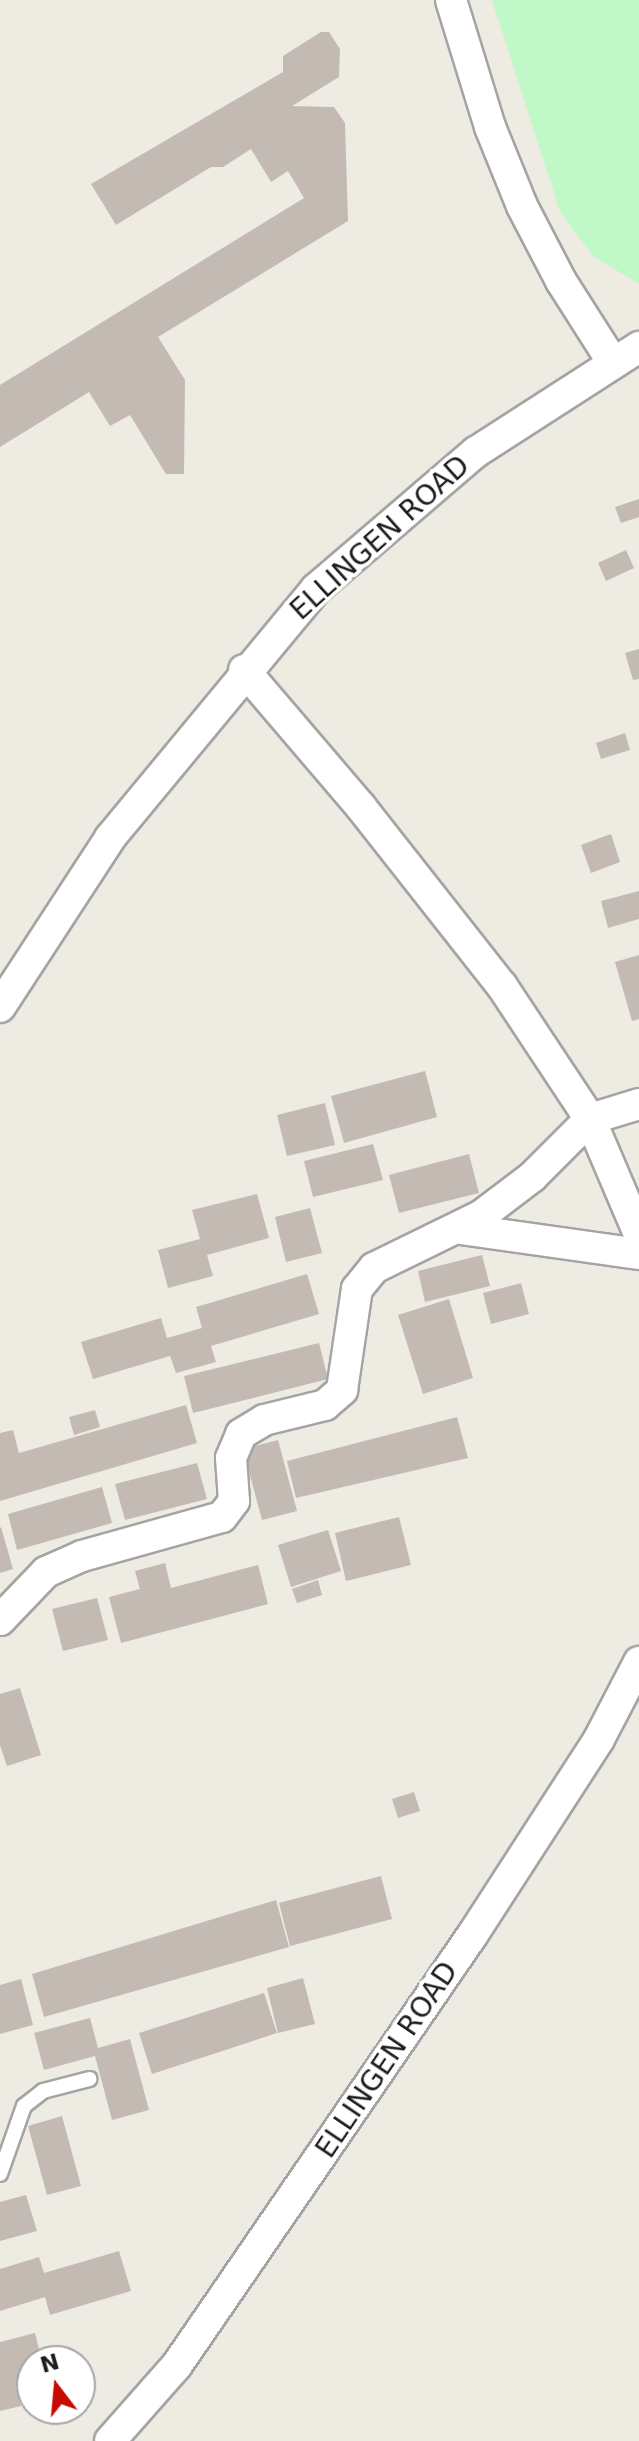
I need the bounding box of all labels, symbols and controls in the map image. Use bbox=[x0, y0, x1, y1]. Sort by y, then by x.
street label: ELLINGEN ROAD bbox=[284, 449, 476, 627]
street label: ELLINGEN ROAD bbox=[309, 1956, 465, 2164]
north arrow bbox=[16, 2345, 96, 2425]
text: N bbox=[37, 2349, 62, 2378]

